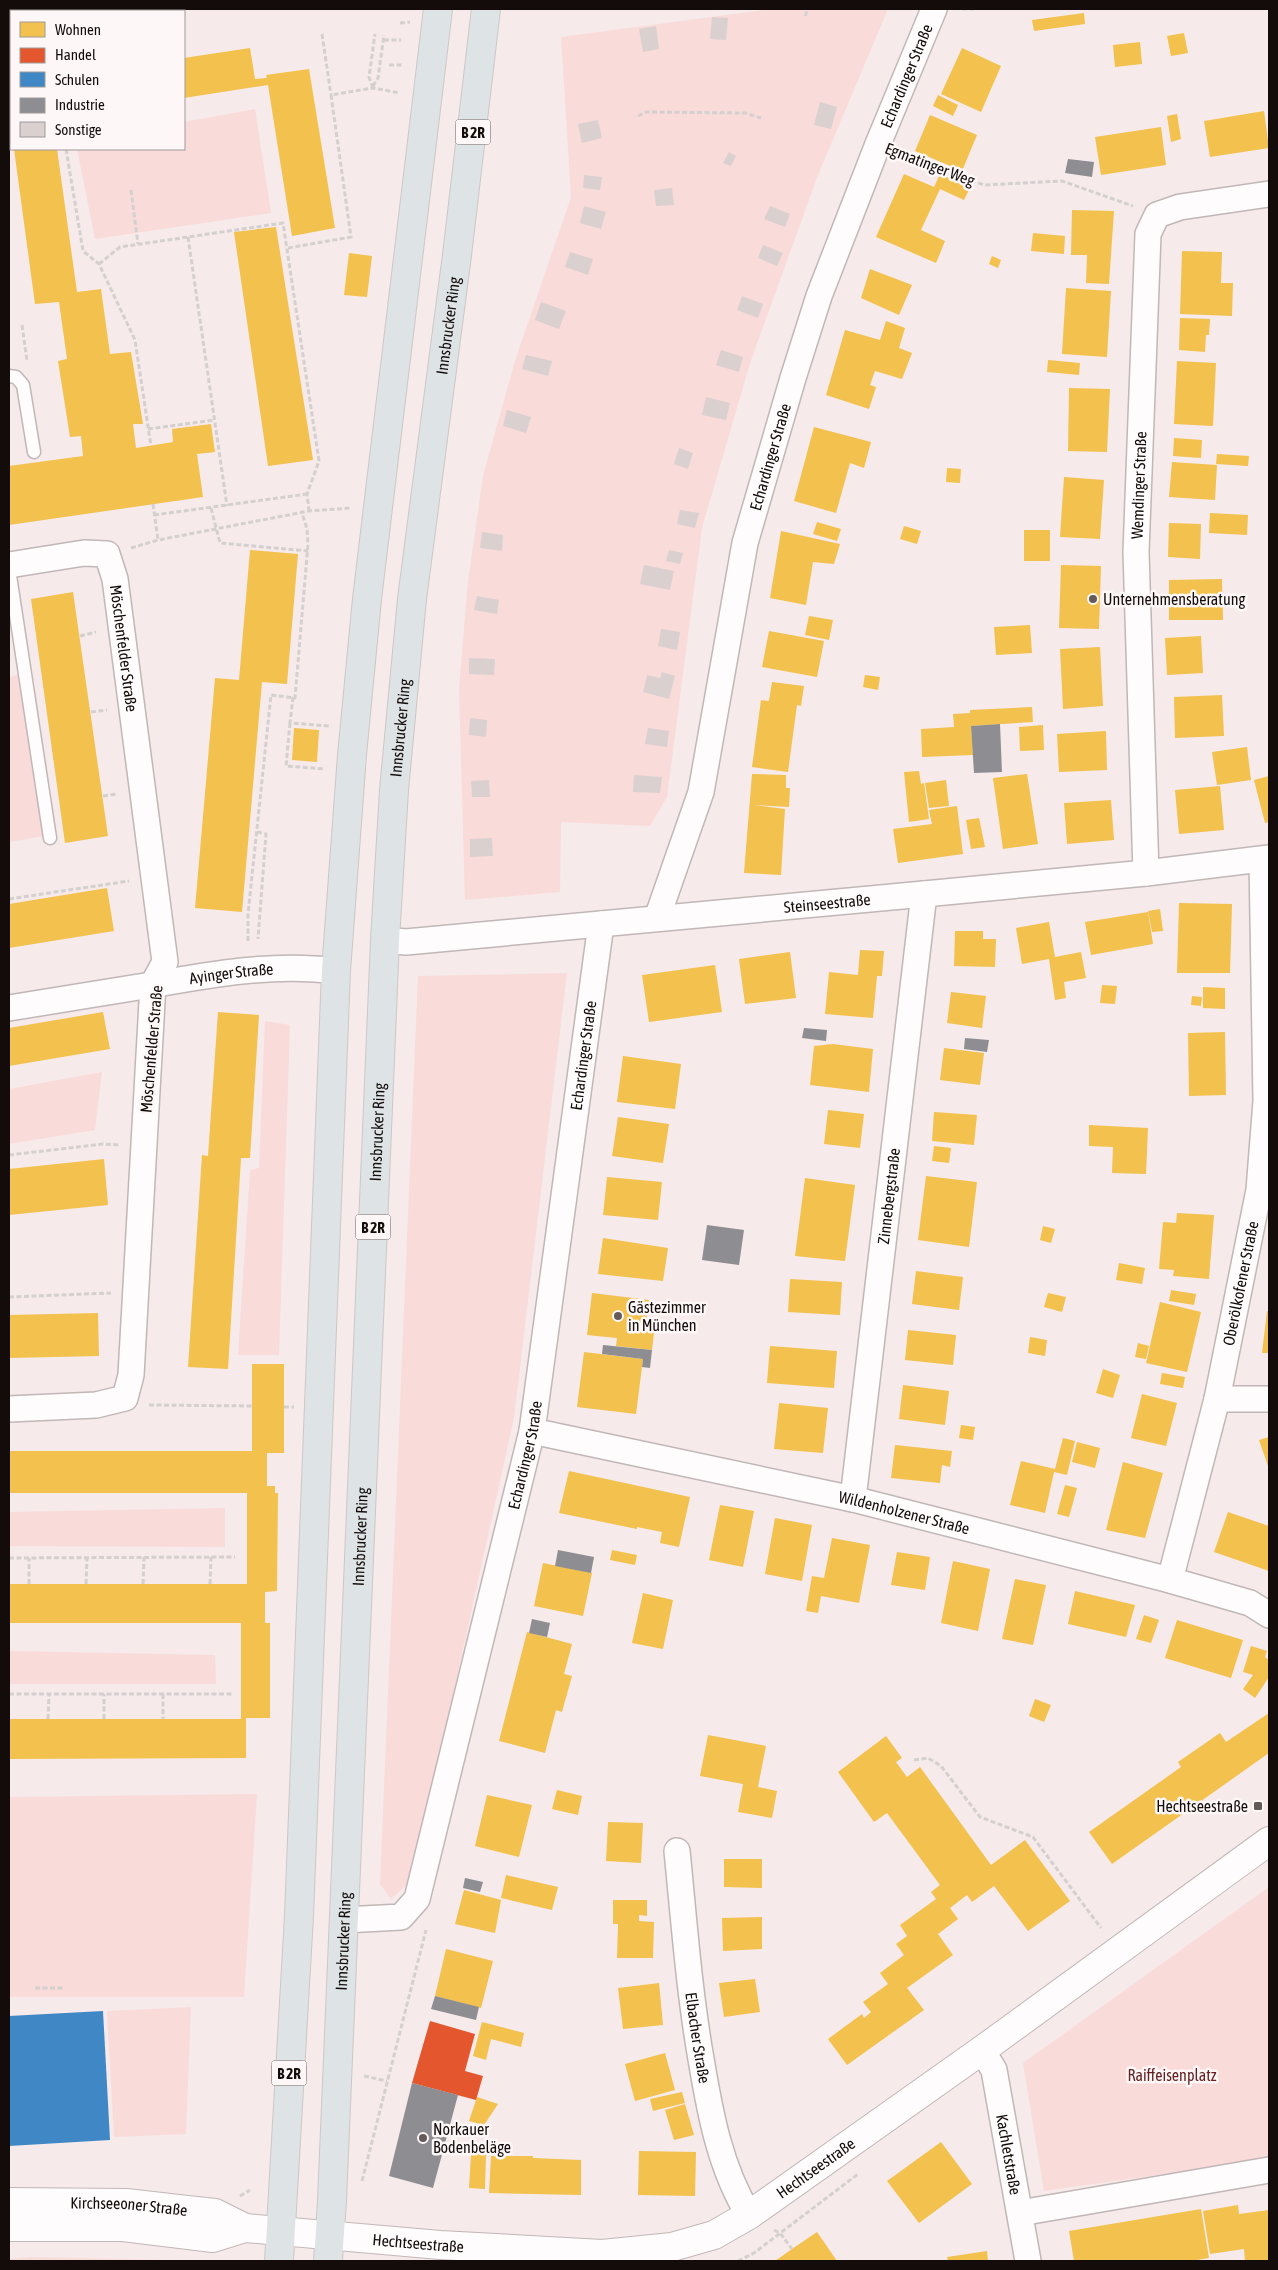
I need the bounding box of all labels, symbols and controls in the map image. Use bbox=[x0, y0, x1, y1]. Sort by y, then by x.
legend bbox=[10, 10, 185, 150]
text: Wohnen bbox=[55, 21, 101, 38]
street label: Echardinger Straße bbox=[877, 21, 936, 130]
text: Handel bbox=[55, 46, 96, 63]
text: Schulen bbox=[55, 71, 99, 88]
text: Industrie bbox=[55, 96, 105, 113]
road number: B 2R bbox=[456, 120, 490, 144]
text: Sonstige bbox=[55, 121, 102, 138]
street label: Egmatinger Weg bbox=[882, 139, 978, 190]
street label: Innsbrucker Ring bbox=[432, 276, 464, 376]
street label: Echardinger Straße bbox=[746, 401, 794, 512]
street label: Wemdinger Straße bbox=[1127, 431, 1150, 539]
street label: Möschenfelder Straße bbox=[107, 583, 141, 713]
place label: Unternehmensberatung bbox=[1103, 590, 1245, 609]
marker: Unternehmensberatung bbox=[1087, 593, 1099, 605]
street label: Innsbrucker Ring bbox=[386, 678, 414, 778]
street label: Steinseestraße bbox=[783, 890, 871, 916]
street label: Ayinger Straße bbox=[188, 960, 274, 987]
street label: Möschenfelder Straße bbox=[136, 984, 166, 1114]
street label: Echardinger Straße bbox=[567, 1000, 599, 1112]
street label: Innsbrucker Ring bbox=[366, 1082, 389, 1182]
street label: Zinnebergstraße bbox=[874, 1147, 903, 1245]
road number: B 2R bbox=[356, 1214, 390, 1240]
street label: Oberölkofener Straße bbox=[1219, 1219, 1262, 1347]
place label: Gästezimmer in München bbox=[628, 1298, 706, 1334]
marker: Gästezimmer in München bbox=[612, 1310, 624, 1322]
street label: Echardinger Straße bbox=[504, 1400, 545, 1511]
street label: Innsbrucker Ring bbox=[349, 1487, 372, 1586]
street label: Wildenholzener Straße bbox=[837, 1487, 972, 1537]
place label: Hechtseestraße bbox=[1156, 1797, 1248, 1815]
marker: Hechtseestraße bbox=[1252, 1800, 1264, 1812]
street label: Innsbrucker Ring bbox=[332, 1892, 355, 1991]
street label: Elbacher Straße bbox=[682, 1991, 714, 2085]
road number: B 2R bbox=[272, 2060, 306, 2086]
park label: Raiffeisenplatz bbox=[1127, 2066, 1217, 2085]
street label: Kachletstraße bbox=[993, 2113, 1025, 2196]
place label: Norkauer Bodenbeläge bbox=[433, 2120, 511, 2157]
marker: Norkauer Bodenbeläge bbox=[417, 2132, 429, 2144]
street label: Hechtseestraße bbox=[773, 2134, 858, 2202]
street label: Kirchseeoner Straße bbox=[70, 2194, 188, 2219]
street label: Hechtseestraße bbox=[372, 2230, 464, 2255]

